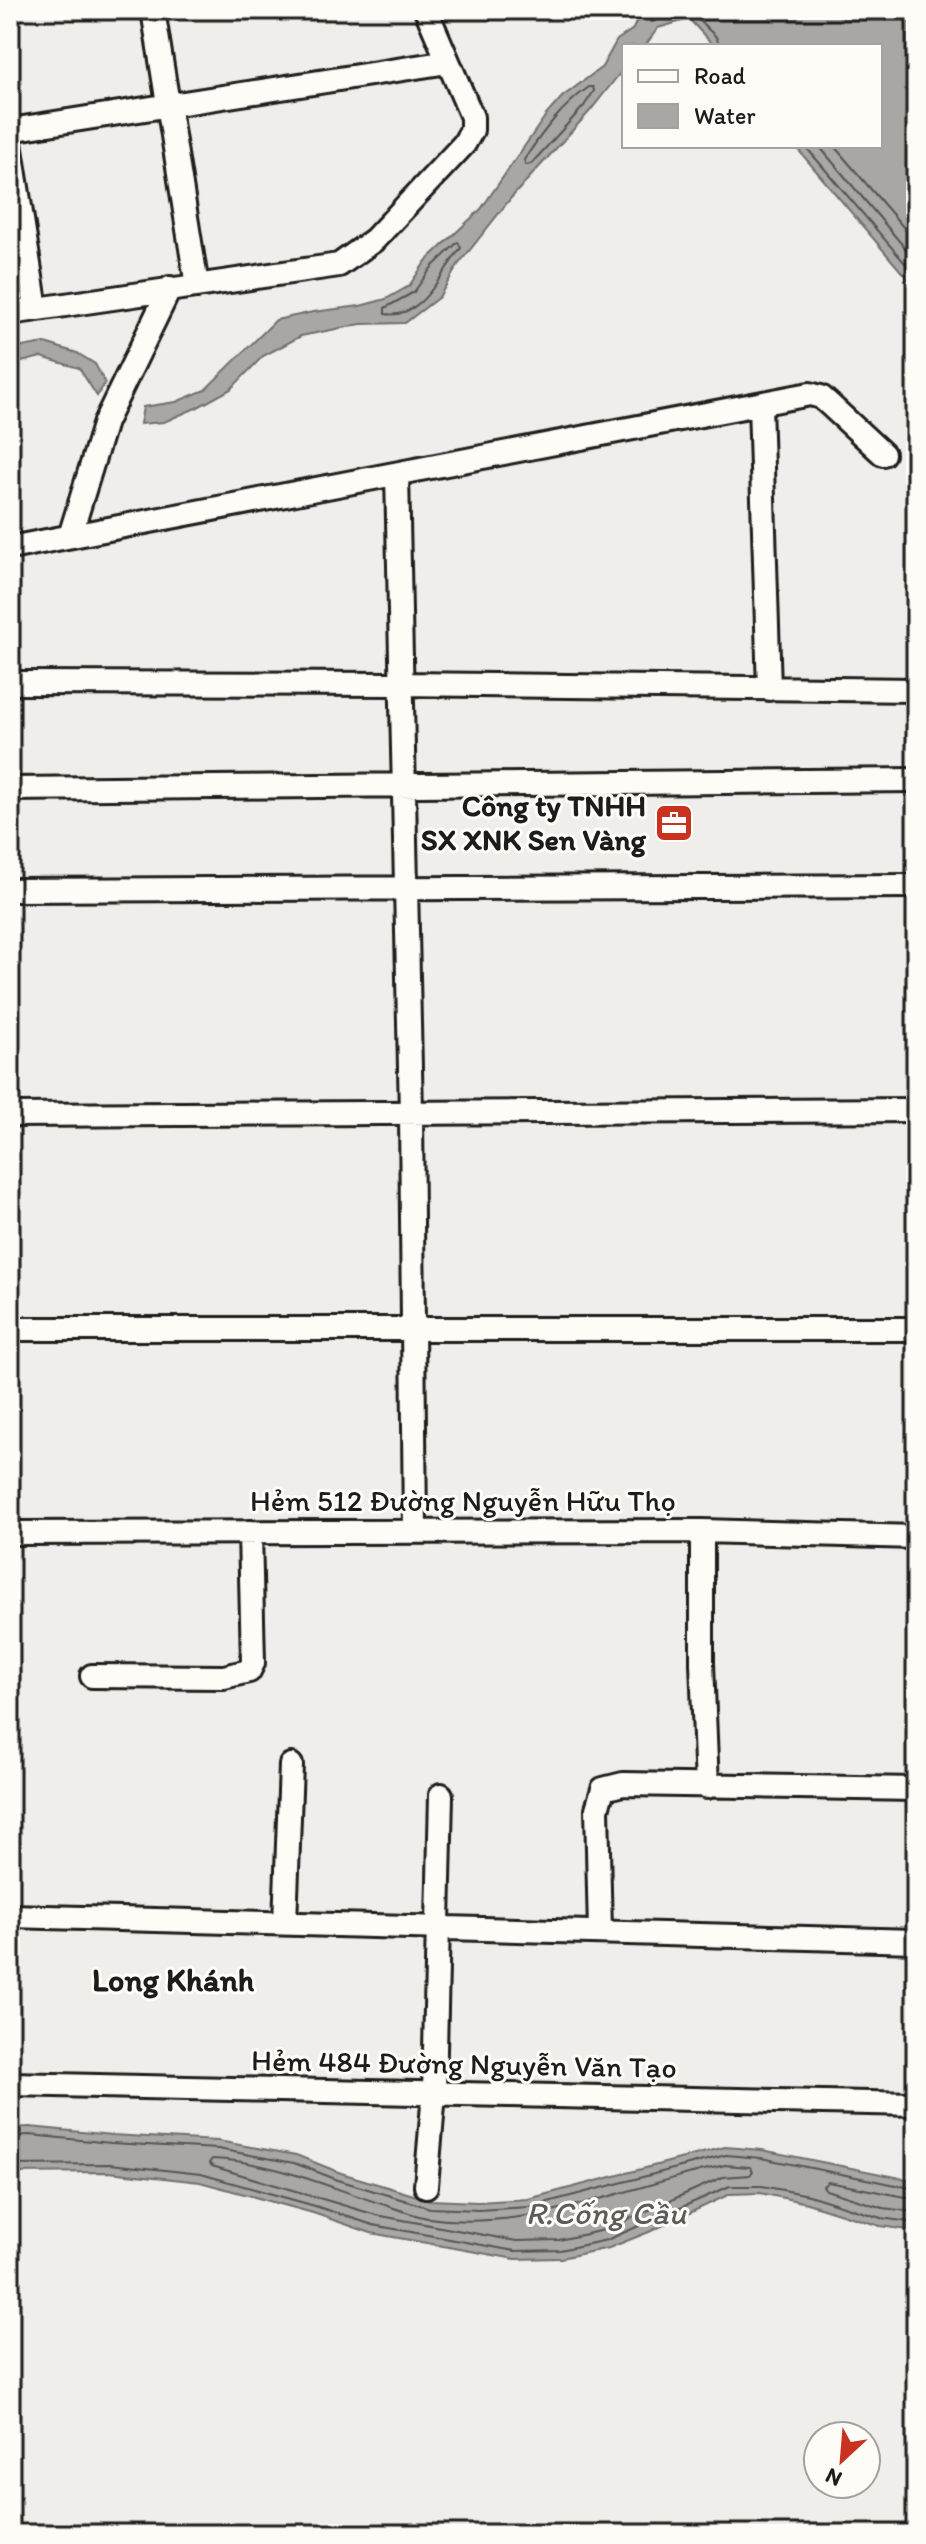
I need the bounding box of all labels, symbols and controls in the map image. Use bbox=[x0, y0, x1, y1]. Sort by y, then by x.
legend bbox=[622, 44, 882, 148]
text: Road bbox=[694, 61, 746, 90]
text: Water bbox=[694, 101, 756, 130]
place label: Công ty TNHH SX XNK Sen Vàng bbox=[421, 787, 647, 858]
office icon: Công ty TNHH SX XNK Sen Vàng bbox=[653, 802, 695, 844]
street label: Hẻm 512 Đường Nguyễn Hữu Thọ bbox=[250, 1482, 676, 1519]
district label: Long Khánh bbox=[92, 1961, 255, 1999]
street label: Hẻm 484 Đường Nguyễn Văn Tạo bbox=[251, 2041, 677, 2086]
water label: R.Cống Cầu bbox=[526, 2194, 688, 2232]
north arrow bbox=[802, 2420, 882, 2500]
text: N bbox=[821, 2462, 846, 2493]

